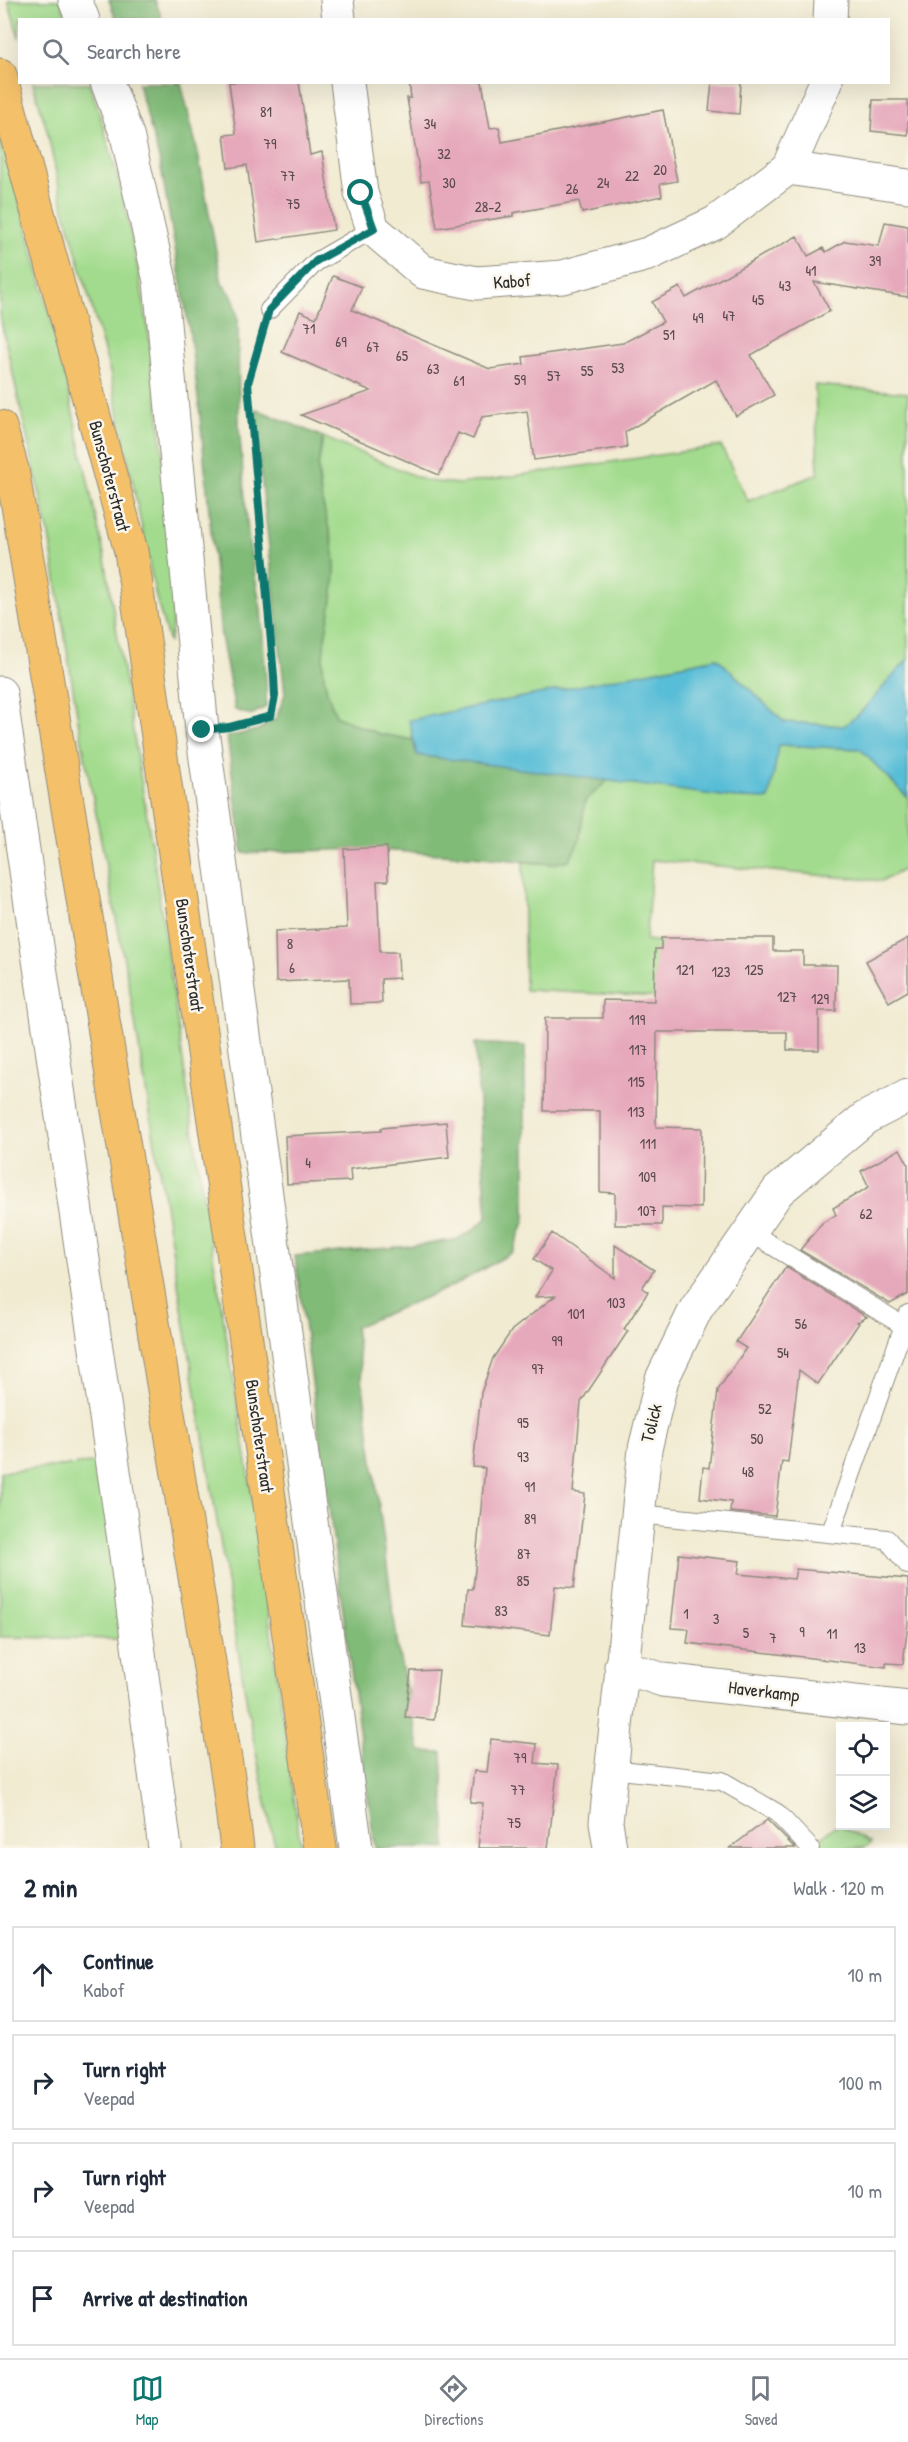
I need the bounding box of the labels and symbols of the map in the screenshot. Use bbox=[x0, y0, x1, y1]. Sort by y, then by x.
house number: 81 bbox=[260, 101, 272, 122]
house number: 34 bbox=[424, 113, 437, 134]
house number: 79 bbox=[264, 133, 277, 154]
house number: 32 bbox=[437, 143, 451, 164]
house number: 20 bbox=[653, 159, 667, 180]
house number: 77 bbox=[281, 165, 295, 186]
house number: 22 bbox=[625, 165, 639, 186]
house number: 30 bbox=[442, 172, 456, 193]
house number: 24 bbox=[597, 172, 610, 193]
house number: 26 bbox=[565, 178, 579, 199]
route start bbox=[347, 179, 373, 205]
house number: 75 bbox=[286, 193, 301, 214]
house number: 28-2 bbox=[475, 196, 501, 217]
house number: 39 bbox=[869, 250, 882, 271]
house number: 41 bbox=[805, 260, 817, 281]
street label: Kabof bbox=[492, 267, 532, 295]
house number: 43 bbox=[779, 275, 791, 296]
house number: 45 bbox=[752, 289, 765, 310]
house number: 47 bbox=[722, 305, 736, 326]
house number: 49 bbox=[692, 307, 704, 328]
house number: 71 bbox=[303, 318, 315, 339]
house number: 51 bbox=[663, 324, 675, 345]
house number: 69 bbox=[335, 331, 347, 352]
house number: 67 bbox=[366, 336, 380, 357]
house number: 65 bbox=[396, 345, 409, 366]
house number: 53 bbox=[611, 357, 625, 378]
house number: 63 bbox=[427, 358, 440, 379]
house number: 55 bbox=[581, 360, 594, 381]
house number: 57 bbox=[547, 365, 561, 386]
house number: 59 bbox=[514, 369, 526, 390]
house number: 61 bbox=[453, 370, 465, 391]
street label: Bunschoterstraat bbox=[83, 418, 137, 535]
route end bbox=[188, 716, 214, 742]
street label: Bunschoterstraat bbox=[170, 897, 210, 1014]
house number: 8 bbox=[287, 933, 293, 954]
house number: 6 bbox=[289, 957, 295, 978]
house number: 121 bbox=[676, 959, 694, 980]
house number: 125 bbox=[745, 959, 764, 980]
house number: 123 bbox=[711, 961, 731, 982]
house number: 127 bbox=[777, 986, 797, 1007]
house number: 129 bbox=[811, 988, 829, 1009]
house number: 119 bbox=[629, 1009, 646, 1030]
house number: 117 bbox=[629, 1039, 647, 1060]
house number: 115 bbox=[627, 1071, 645, 1092]
house number: 113 bbox=[627, 1101, 645, 1122]
house number: 111 bbox=[640, 1133, 656, 1154]
house number: 4 bbox=[305, 1152, 311, 1173]
house number: 109 bbox=[638, 1166, 656, 1187]
house number: 107 bbox=[637, 1200, 657, 1221]
house number: 62 bbox=[859, 1203, 873, 1224]
house number: 103 bbox=[607, 1292, 626, 1313]
house number: 101 bbox=[567, 1303, 585, 1324]
house number: 56 bbox=[795, 1313, 807, 1334]
house number: 99 bbox=[551, 1330, 563, 1351]
house number: 54 bbox=[777, 1342, 789, 1363]
house number: 97 bbox=[532, 1358, 544, 1379]
street label: Bunschoterstraat bbox=[240, 1378, 280, 1495]
house number: 52 bbox=[758, 1398, 772, 1419]
street label: Tolick bbox=[634, 1401, 668, 1445]
house number: 95 bbox=[517, 1412, 530, 1433]
house number: 50 bbox=[750, 1428, 764, 1449]
house number: 93 bbox=[517, 1446, 529, 1467]
house number: 48 bbox=[742, 1461, 754, 1482]
house number: 91 bbox=[525, 1476, 535, 1497]
house number: 89 bbox=[524, 1508, 536, 1529]
house number: 87 bbox=[517, 1543, 531, 1564]
house number: 85 bbox=[517, 1570, 530, 1591]
house number: 83 bbox=[494, 1600, 508, 1621]
house number: 1 bbox=[683, 1603, 689, 1624]
house number: 3 bbox=[713, 1608, 720, 1629]
house number: 9 bbox=[799, 1621, 805, 1642]
house number: 5 bbox=[743, 1622, 750, 1643]
house number: 11 bbox=[827, 1623, 837, 1644]
house number: 7 bbox=[769, 1627, 777, 1648]
house number: 13 bbox=[854, 1637, 866, 1658]
street label: Haverkamp bbox=[727, 1674, 801, 1708]
house number: 79 bbox=[514, 1747, 527, 1768]
house number: 77 bbox=[511, 1779, 525, 1800]
house number: 75 bbox=[507, 1812, 522, 1833]

